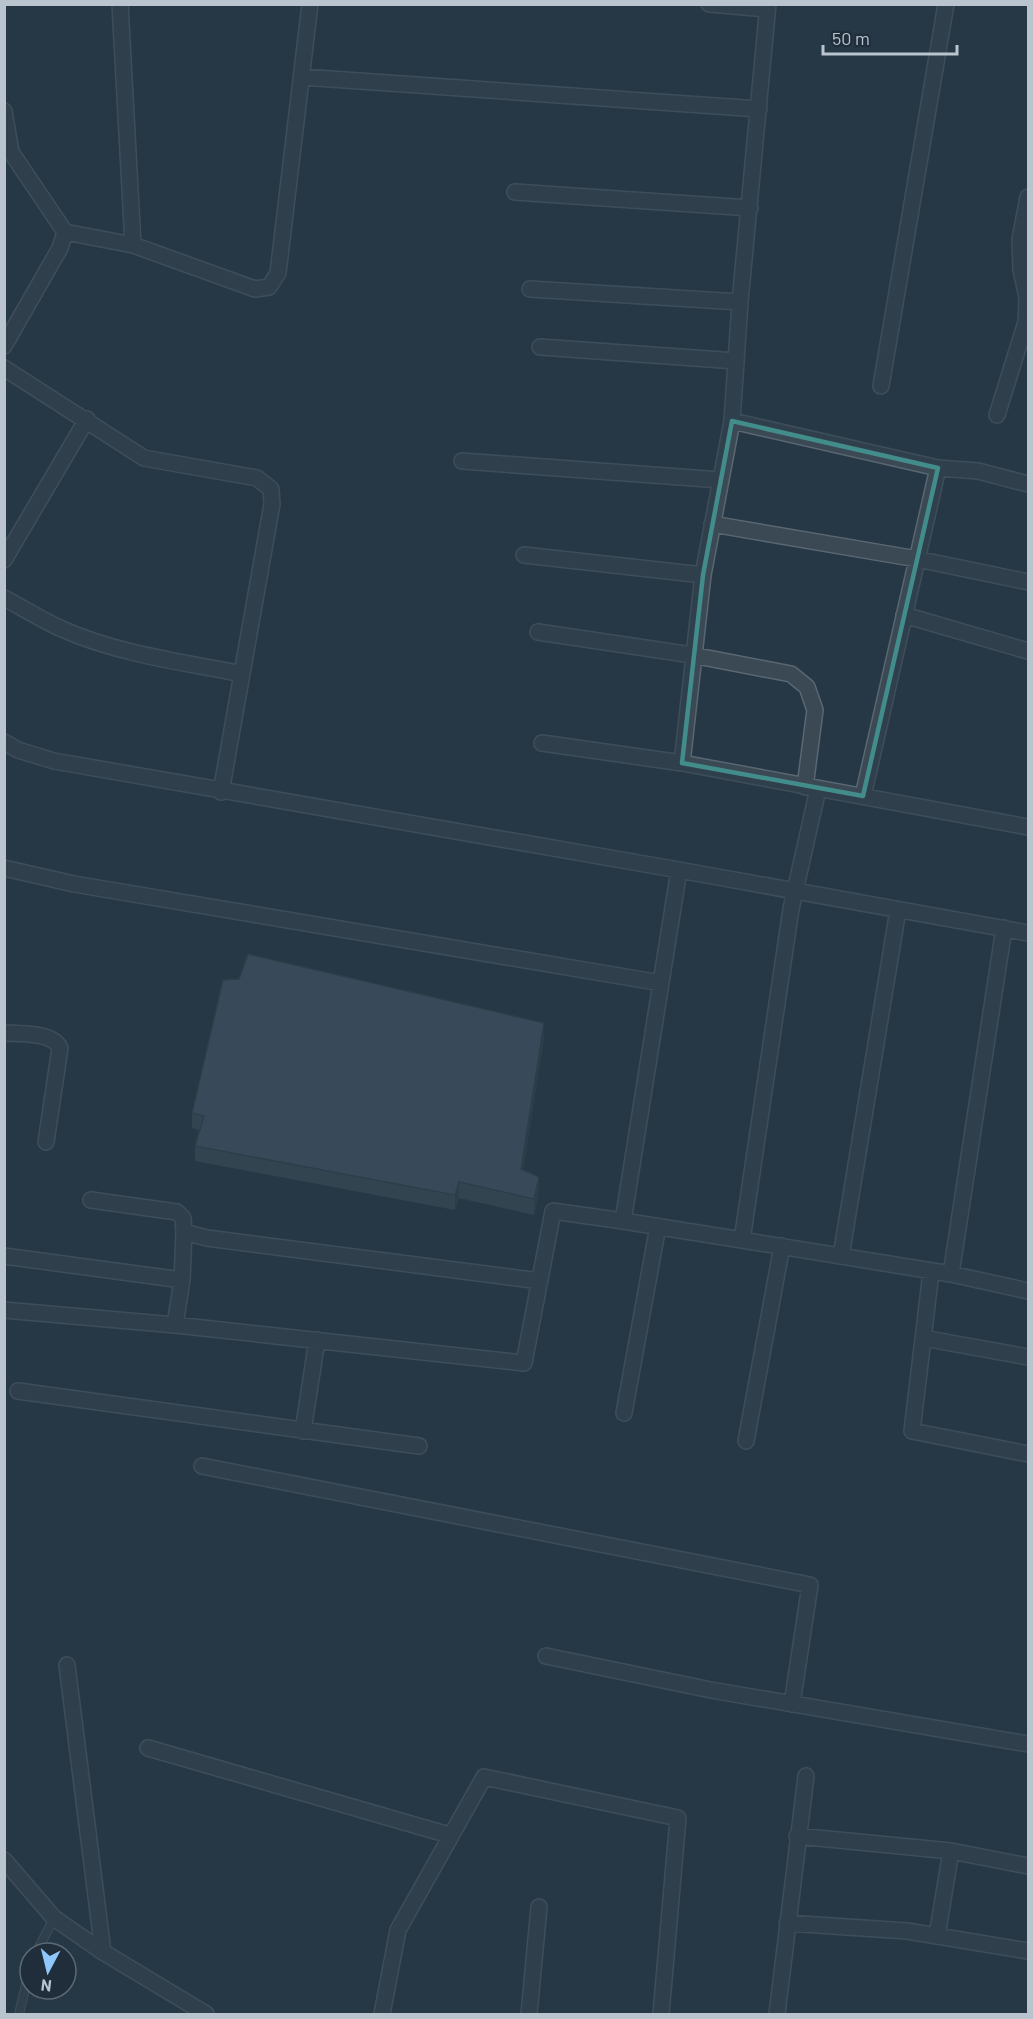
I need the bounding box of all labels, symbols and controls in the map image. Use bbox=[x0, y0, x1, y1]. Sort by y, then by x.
scale bar bbox=[823, 18, 956, 56]
text: 50 m bbox=[832, 27, 870, 49]
north arrow bbox=[18, 1941, 78, 2001]
text: N bbox=[40, 1976, 53, 1996]

